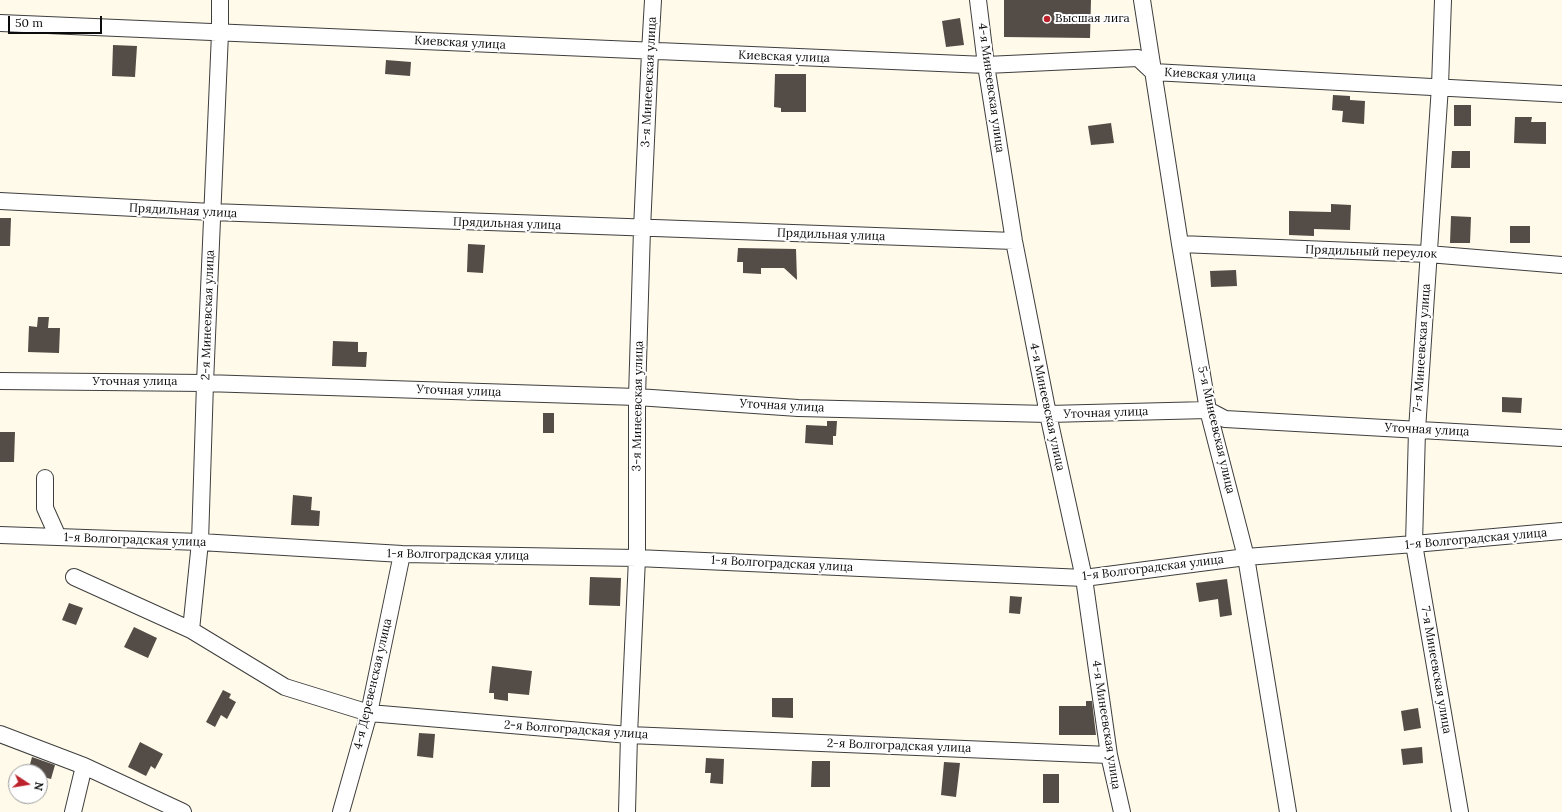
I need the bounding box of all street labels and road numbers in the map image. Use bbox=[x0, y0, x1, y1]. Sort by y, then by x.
street label: 3-я Минеевская улица bbox=[638, 16, 660, 148]
street label: 4-я Минеевская улица bbox=[975, 22, 1007, 154]
street label: Киевская улица bbox=[414, 33, 506, 53]
street label: Киевская улица bbox=[738, 48, 830, 66]
street label: Киевская улица bbox=[1164, 65, 1256, 85]
street label: Прядильная улица bbox=[128, 201, 238, 221]
street label: Прядильная улица bbox=[453, 215, 561, 233]
street label: Прядильная улица bbox=[777, 226, 885, 244]
street label: Прядильный переулок bbox=[1305, 242, 1437, 262]
street label: 2-я Минеевская улица bbox=[199, 250, 217, 380]
street label: 7-я Минеевская улица bbox=[1410, 283, 1434, 413]
street label: 3-я Минеевская улица bbox=[630, 341, 646, 471]
street label: 4-я Минеевская улица bbox=[1026, 342, 1068, 472]
street label: 5-я Минеевская улица bbox=[1194, 365, 1238, 495]
street label: Уточная улица bbox=[93, 375, 177, 389]
street label: Уточная улица bbox=[416, 382, 502, 400]
street label: Уточная улица bbox=[739, 397, 825, 415]
street label: Уточная улица bbox=[1063, 404, 1149, 422]
street label: Уточная улица bbox=[1384, 421, 1470, 439]
street label: 1-я Волгоградская улица bbox=[1404, 526, 1548, 552]
street label: 1-я Волгоградская улица bbox=[64, 530, 206, 550]
street label: 1-я Волгоградская улица bbox=[387, 547, 529, 563]
street label: 1-я Волгоградская улица bbox=[1081, 552, 1225, 584]
street label: 1-я Волгоградская улица bbox=[710, 553, 854, 575]
street label: 7-я Минеевская улица bbox=[1418, 605, 1454, 735]
street label: 4-я Деревенская улица bbox=[351, 617, 395, 751]
street label: 4-я Минеевская улица bbox=[1089, 659, 1123, 791]
street label: 2-я Волгоградская улица bbox=[503, 718, 649, 742]
street label: 2-я Волгоградская улица bbox=[827, 736, 971, 756]

